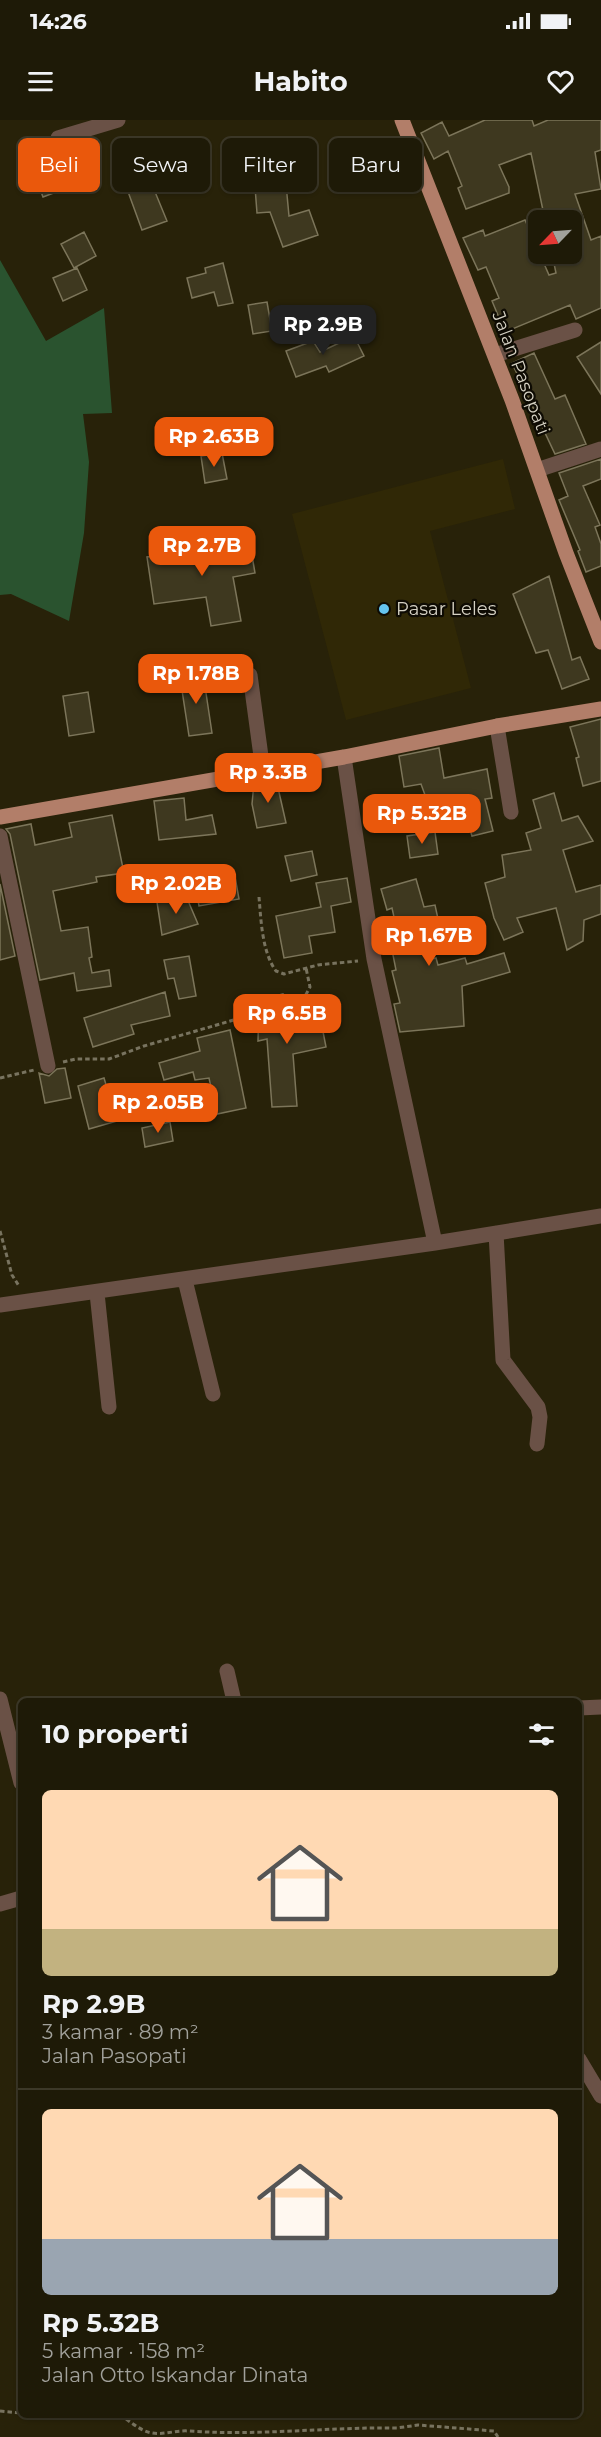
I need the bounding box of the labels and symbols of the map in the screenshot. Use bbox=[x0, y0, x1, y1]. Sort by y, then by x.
north arrow bbox=[528, 210, 582, 264]
pin: Rp 2.9B bbox=[268, 305, 378, 356]
street label: Jalan Pasopati bbox=[487, 307, 555, 438]
pin: Rp 2.63B bbox=[152, 417, 276, 468]
pin: Rp 2.7B bbox=[147, 526, 257, 577]
place label: Pasar Leles bbox=[396, 598, 497, 620]
marker: Pasar Leles bbox=[377, 602, 391, 616]
pin: Rp 1.78B bbox=[134, 654, 258, 705]
pin: Rp 3.3B bbox=[213, 753, 323, 804]
pin: Rp 5.32B bbox=[360, 794, 484, 845]
pin: Rp 2.02B bbox=[114, 864, 238, 915]
pin: Rp 1.67B bbox=[367, 916, 491, 967]
pin: Rp 6.5B bbox=[232, 994, 342, 1045]
pin: Rp 2.05B bbox=[96, 1083, 220, 1134]

